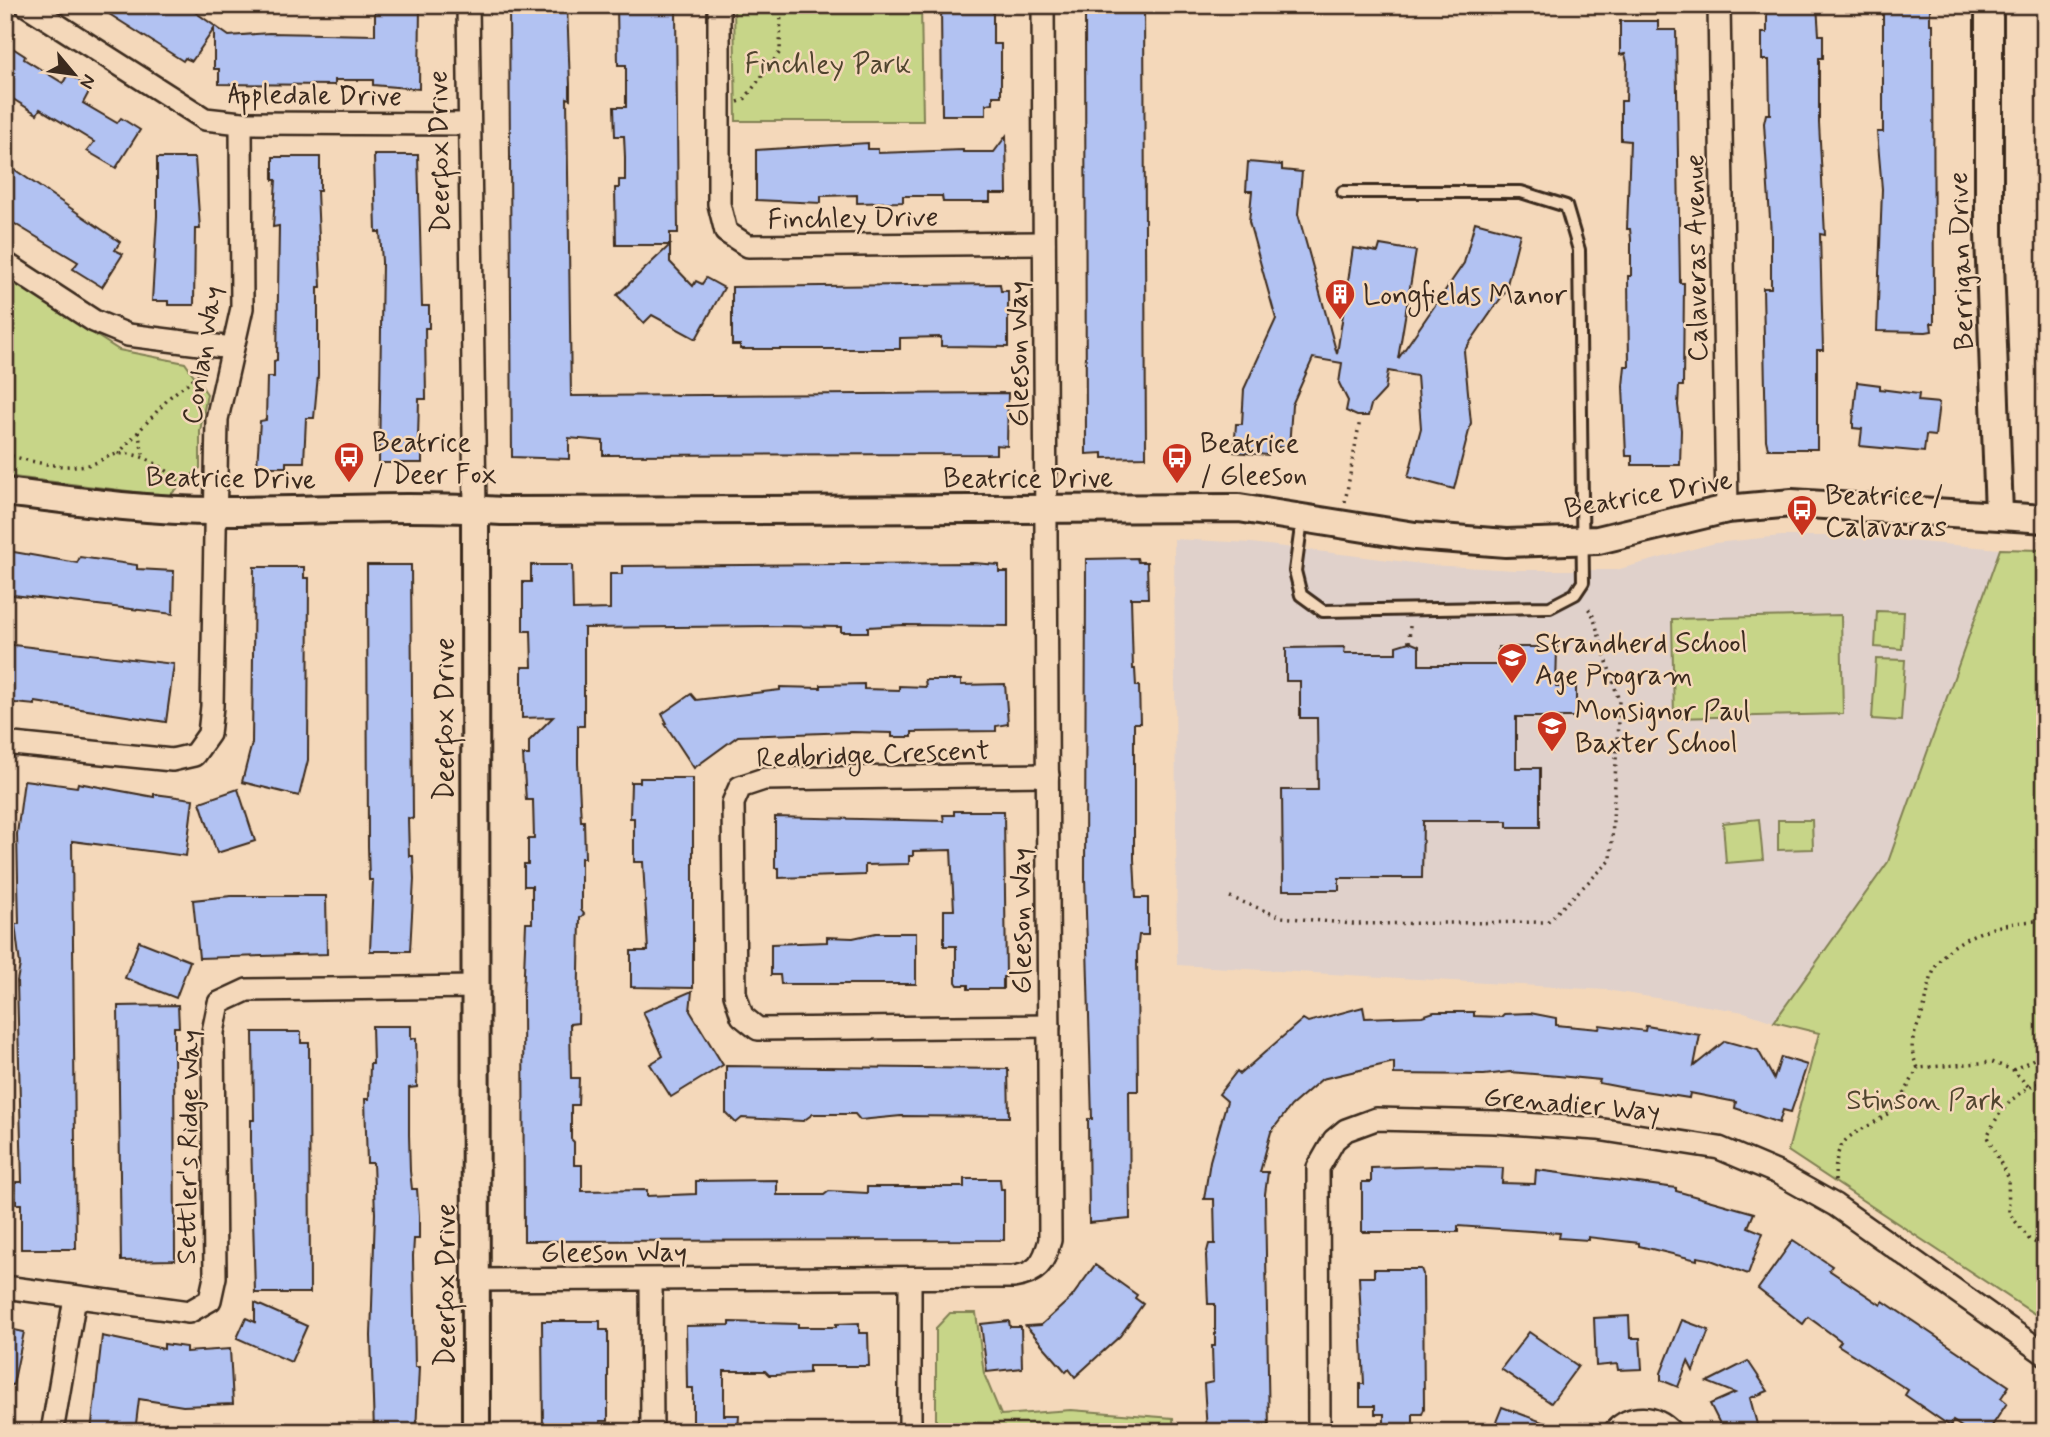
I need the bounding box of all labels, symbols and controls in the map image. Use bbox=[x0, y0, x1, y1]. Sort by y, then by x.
north arrow bbox=[38, 38, 108, 108]
park label: Finchley Park bbox=[745, 47, 911, 84]
text: N bbox=[74, 70, 102, 93]
street label: Deerfox Drive bbox=[421, 70, 462, 234]
street label: Appledale Drive bbox=[227, 76, 402, 120]
street label: Calaveras Avenue bbox=[1677, 154, 1718, 362]
street label: Berrigan Drive bbox=[1941, 171, 1984, 351]
street label: Finchley Drive bbox=[767, 200, 939, 239]
building icon: Longfields Manor bbox=[1323, 277, 1357, 321]
place label: Longfields Manor bbox=[1363, 278, 1568, 317]
street label: Gleeson Way bbox=[1001, 281, 1038, 427]
street label: Conlan Way bbox=[174, 283, 233, 427]
place label: Beatrice / Deer Fox bbox=[372, 425, 497, 494]
place label: Beatrice / Gleeson bbox=[1200, 426, 1307, 495]
bus stop icon: Beatrice / Deer Fox bbox=[332, 440, 366, 484]
bus stop icon: Beatrice / Gleeson bbox=[1160, 441, 1194, 485]
street label: Beatrice Drive bbox=[146, 460, 316, 499]
street label: Beatrice Drive bbox=[943, 461, 1113, 498]
street label: Beatrice Drive bbox=[1561, 462, 1735, 528]
place label: Beatrice / Calavaras bbox=[1825, 478, 1947, 547]
bus stop icon: Beatrice / Calavaras bbox=[1785, 493, 1819, 537]
place label: Strandherd School Age Program bbox=[1535, 626, 1748, 695]
street label: Deerfox Drive bbox=[427, 637, 466, 801]
school or university icon: Strandherd School Age Program bbox=[1495, 641, 1529, 685]
place label: Monsignor Paul Baxter School bbox=[1575, 694, 1750, 763]
school or university icon: Monsignor Paul Baxter School bbox=[1535, 709, 1569, 753]
street label: Redbridge Crescent bbox=[756, 733, 990, 780]
street label: Gleeson Way bbox=[1004, 848, 1041, 994]
street label: Settler's Ridge Way bbox=[169, 1029, 210, 1265]
street label: Grenadier Way bbox=[1482, 1079, 1662, 1132]
park label: Stinson Park bbox=[1846, 1083, 2004, 1120]
street label: Deerfox Drive bbox=[428, 1203, 467, 1367]
street label: Gleeson Way bbox=[541, 1235, 687, 1272]

